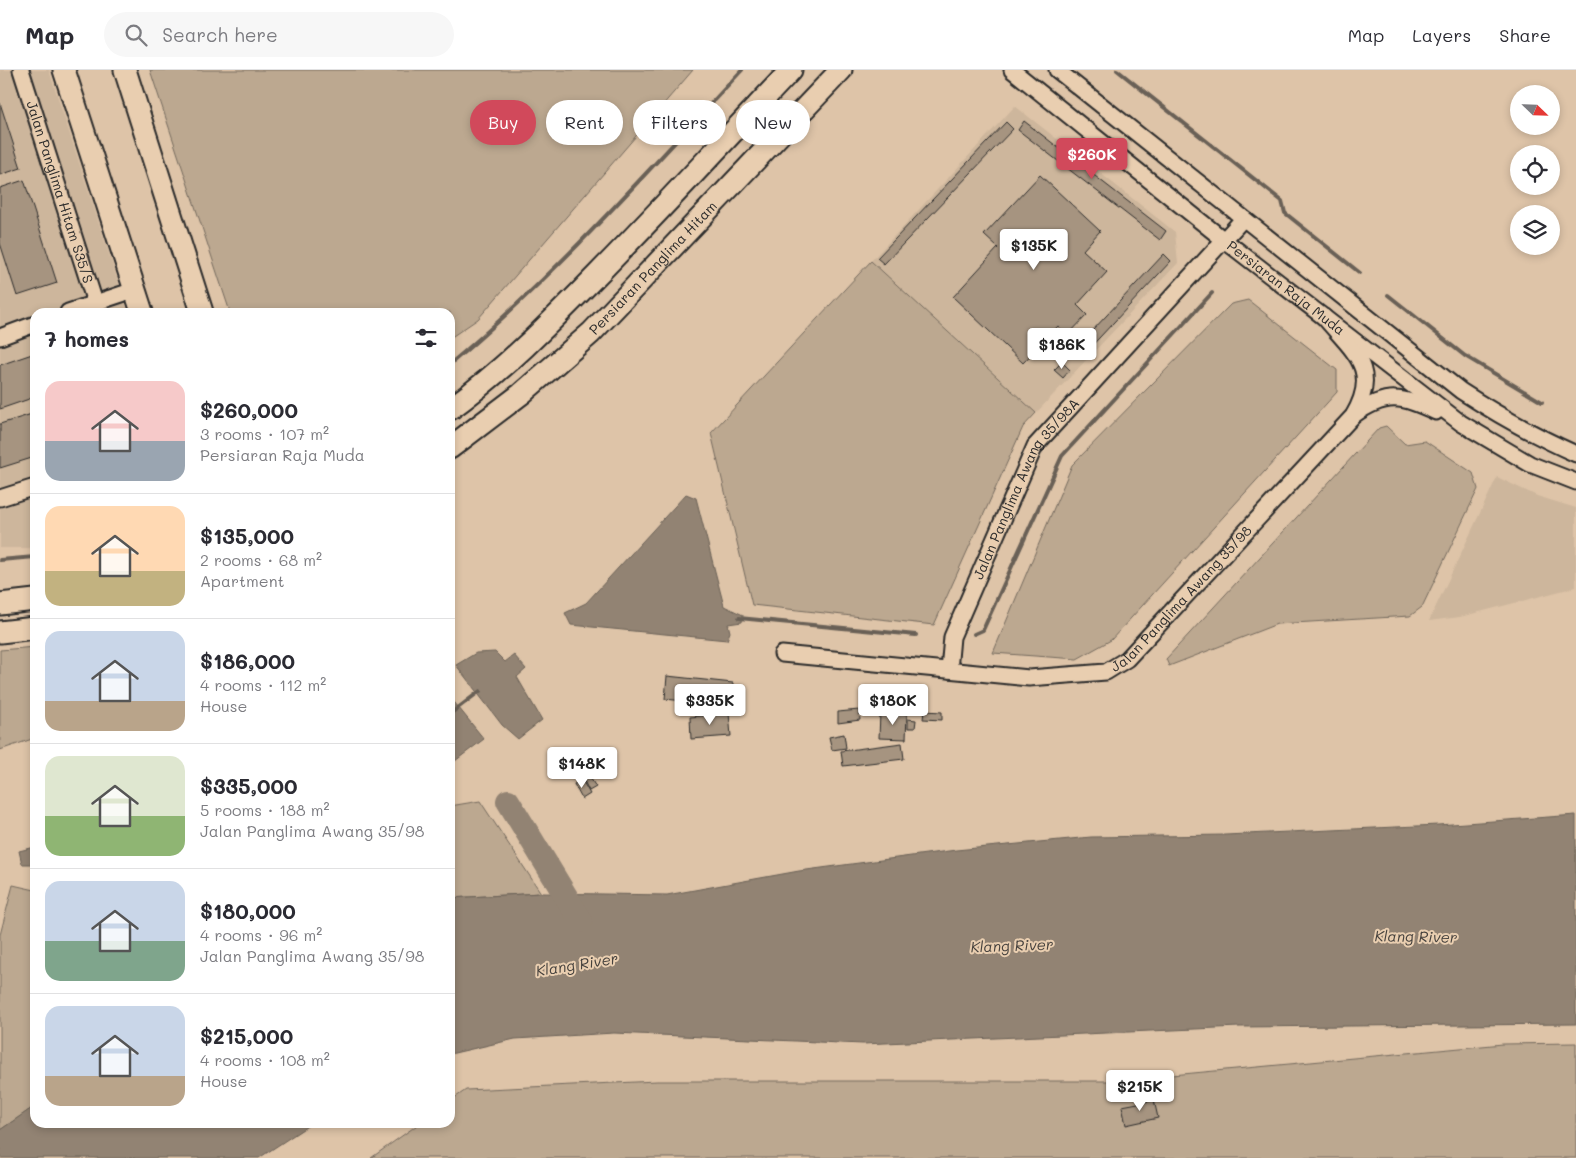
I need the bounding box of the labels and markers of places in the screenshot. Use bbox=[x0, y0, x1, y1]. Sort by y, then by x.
pin: $260K bbox=[1057, 138, 1127, 180]
pin: $135K bbox=[999, 228, 1069, 271]
pin: $186K bbox=[1027, 328, 1097, 370]
pin: $335K bbox=[675, 684, 745, 726]
pin: $180K bbox=[858, 684, 928, 726]
pin: $148K bbox=[547, 746, 617, 789]
pin: $215K bbox=[1105, 1070, 1175, 1112]

